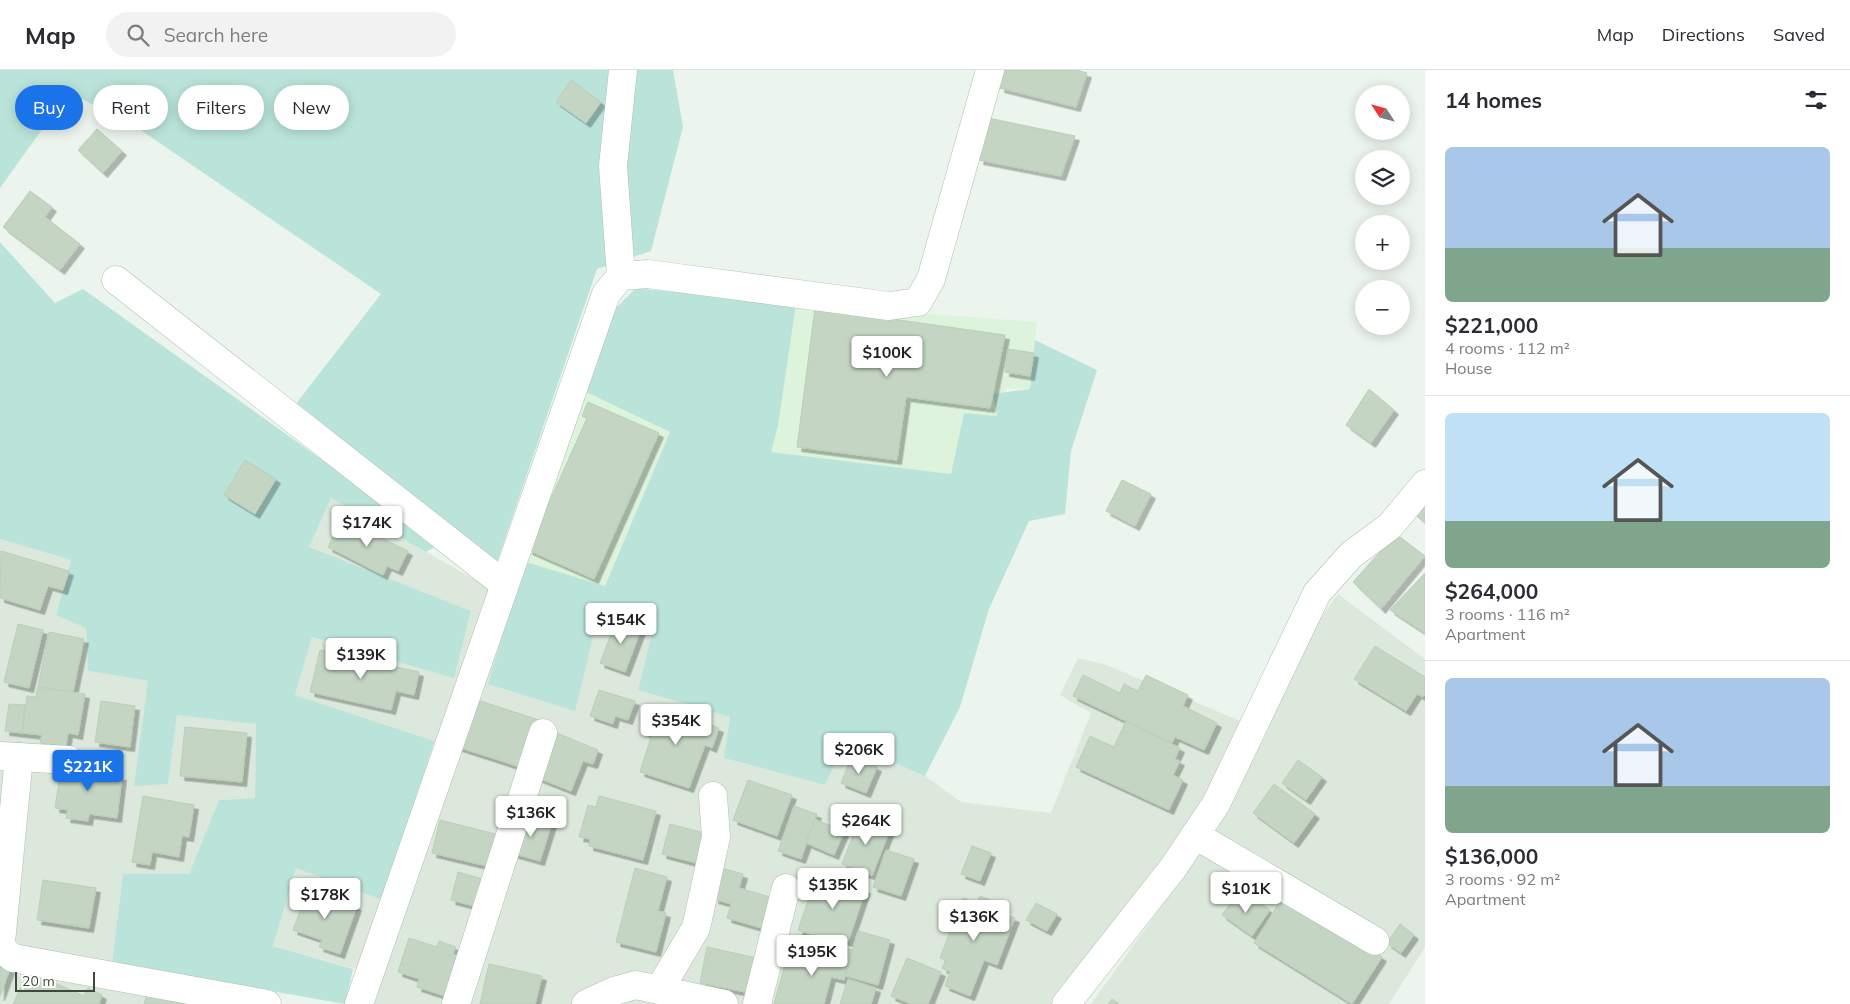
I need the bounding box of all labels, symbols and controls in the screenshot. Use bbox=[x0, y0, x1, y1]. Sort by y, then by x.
search box bbox=[106, 12, 456, 57]
text: Map bbox=[25, 20, 76, 50]
icon: search bbox=[124, 21, 152, 49]
text: Search here bbox=[164, 23, 268, 47]
text: Map bbox=[1597, 23, 1634, 46]
text: Directions bbox=[1662, 23, 1745, 46]
text: Saved bbox=[1773, 23, 1825, 46]
chip: Buy bbox=[15, 85, 83, 130]
chip: Rent bbox=[93, 85, 168, 130]
chip: Filters bbox=[178, 85, 264, 130]
chip: New bbox=[274, 85, 349, 130]
north arrow bbox=[1355, 85, 1410, 140]
map controls bbox=[1355, 85, 1410, 335]
icon: filters bbox=[1802, 86, 1830, 114]
text: 14 homes bbox=[1445, 87, 1542, 113]
button: layers bbox=[1355, 150, 1410, 205]
icon: home bbox=[1593, 180, 1683, 270]
button: + bbox=[1355, 215, 1410, 270]
button: − bbox=[1355, 280, 1410, 335]
text: $221,000 bbox=[1445, 312, 1538, 338]
pin: $100K bbox=[852, 336, 922, 378]
text: 4 rooms · 112 m² bbox=[1445, 338, 1570, 358]
text: $100K bbox=[862, 342, 912, 362]
text: House bbox=[1445, 358, 1492, 378]
icon: home bbox=[1593, 445, 1683, 535]
pin: $174K bbox=[332, 506, 402, 548]
text: $174K bbox=[342, 512, 392, 532]
text: $264,000 bbox=[1445, 578, 1538, 604]
pin: $154K bbox=[586, 602, 656, 645]
text: 3 rooms · 116 m² bbox=[1445, 604, 1570, 624]
text: $154K bbox=[596, 609, 646, 629]
text: Apartment bbox=[1445, 624, 1526, 644]
pin: $139K bbox=[326, 638, 396, 680]
text: $139K bbox=[336, 644, 386, 664]
pin: $354K bbox=[641, 704, 711, 746]
text: $354K bbox=[651, 710, 701, 730]
icon: home bbox=[1593, 710, 1683, 800]
pin: $206K bbox=[824, 732, 894, 775]
text: $206K bbox=[834, 739, 884, 759]
pin: $221K bbox=[53, 750, 123, 792]
text: $221K bbox=[63, 756, 113, 776]
pin: $136K bbox=[496, 796, 566, 838]
text: $136K bbox=[506, 802, 556, 822]
pin: $264K bbox=[831, 804, 901, 846]
text: $264K bbox=[841, 810, 891, 830]
text: $136,000 bbox=[1445, 843, 1538, 869]
pin: $135K bbox=[798, 868, 868, 910]
text: 3 rooms · 92 m² bbox=[1445, 869, 1560, 889]
pin: $101K bbox=[1211, 872, 1281, 914]
text: $135K bbox=[808, 874, 858, 894]
pin: $178K bbox=[290, 878, 360, 920]
text: $101K bbox=[1221, 878, 1271, 898]
text: $178K bbox=[300, 884, 350, 904]
text: Apartment bbox=[1445, 889, 1526, 909]
pin: $136K bbox=[939, 900, 1009, 942]
text: $136K bbox=[949, 906, 999, 926]
pin: $195K bbox=[777, 934, 847, 977]
text: $195K bbox=[787, 941, 837, 961]
scale bar bbox=[15, 969, 95, 992]
text: 20 m bbox=[22, 972, 55, 990]

